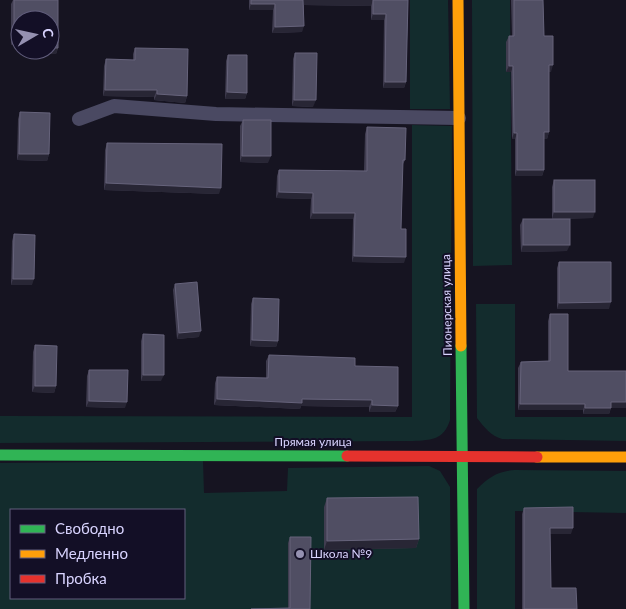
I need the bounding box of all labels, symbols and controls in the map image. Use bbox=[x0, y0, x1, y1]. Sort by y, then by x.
north arrow bbox=[10, 10, 60, 60]
text: С bbox=[39, 27, 58, 40]
street label: Пионерская улица bbox=[438, 254, 455, 356]
street label: Прямая улица bbox=[274, 434, 352, 449]
legend bbox=[10, 509, 185, 599]
text: Свободно bbox=[55, 519, 124, 537]
text: Медленно bbox=[55, 544, 128, 562]
place label: Школа №9 bbox=[310, 546, 372, 561]
marker: Школа №9 bbox=[294, 548, 306, 560]
text: Пробка bbox=[55, 569, 107, 587]

